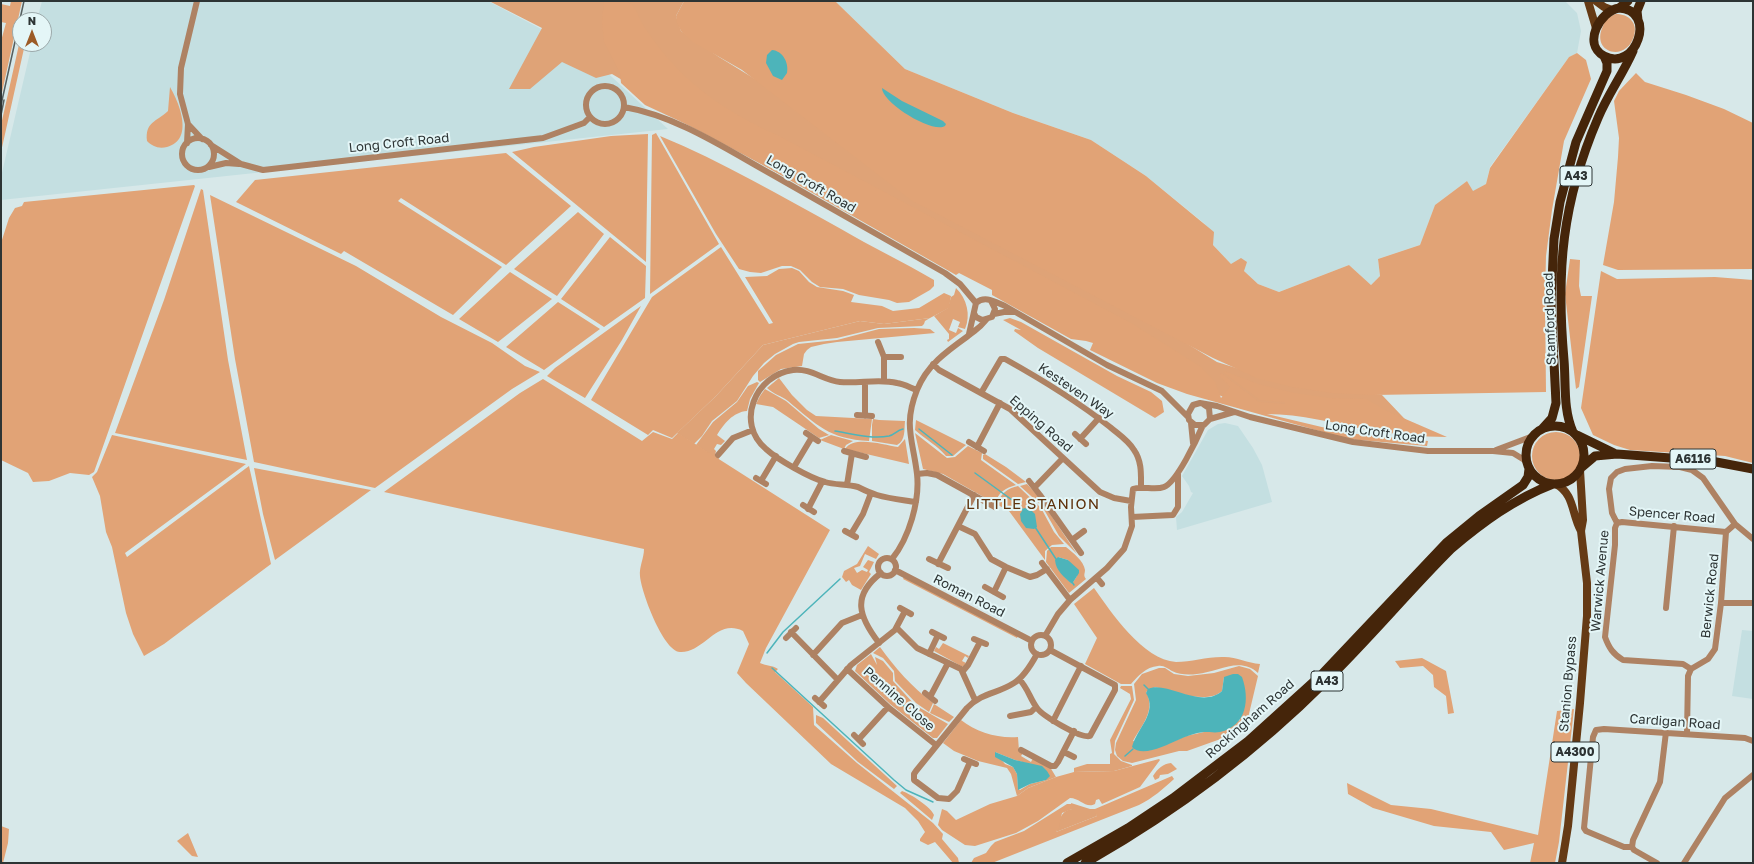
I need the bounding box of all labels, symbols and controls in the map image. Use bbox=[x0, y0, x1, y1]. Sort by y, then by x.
north arrow bbox=[12, 12, 52, 52]
text: N bbox=[28, 14, 36, 27]
street label: Long Croft Road bbox=[348, 130, 450, 156]
street label: Long Croft Road bbox=[763, 152, 859, 216]
road number: A43 bbox=[1560, 166, 1592, 186]
street label: Stamford Road bbox=[1541, 272, 1559, 366]
street label: Kesteven Way bbox=[1035, 360, 1117, 422]
street label: Epping Road bbox=[1006, 392, 1076, 456]
street label: Long Croft Road bbox=[1324, 417, 1426, 447]
road number: A6116 bbox=[1670, 449, 1716, 469]
district label: LITTLE STANION bbox=[966, 495, 1100, 513]
street label: Spencer Road bbox=[1628, 503, 1716, 527]
street label: Warwick Avenue bbox=[1588, 529, 1612, 633]
street label: Berwick Road bbox=[1698, 553, 1722, 639]
street label: Roman Road bbox=[931, 571, 1007, 621]
street label: Stanion Bypass bbox=[1556, 635, 1580, 733]
street label: Pennine Close bbox=[860, 664, 938, 734]
road number: A43 bbox=[1311, 671, 1343, 691]
street label: Rockingham Road bbox=[1202, 676, 1298, 762]
street label: Cardigan Road bbox=[1629, 711, 1721, 733]
road number: A4300 bbox=[1551, 742, 1599, 762]

